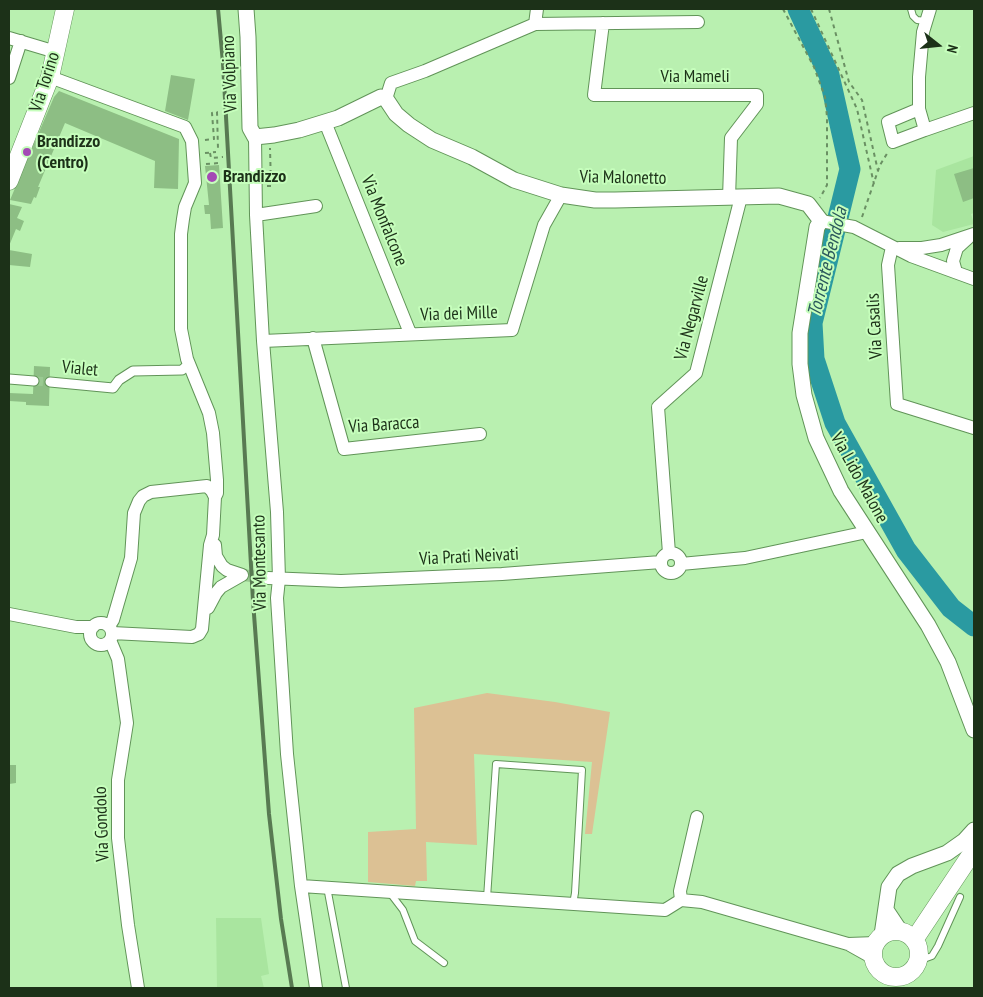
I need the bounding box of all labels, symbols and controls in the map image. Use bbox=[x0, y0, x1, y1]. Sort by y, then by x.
north arrow bbox=[913, 20, 963, 70]
street label: Via Volpiano bbox=[218, 35, 242, 113]
text: N bbox=[943, 43, 962, 55]
street label: Via Torino bbox=[25, 49, 65, 115]
street label: Via Mameli bbox=[660, 66, 730, 88]
place label: Brandizzo (Centro) bbox=[37, 131, 100, 173]
marker: Brandizzo (Centro) bbox=[21, 146, 33, 158]
place label: Brandizzo bbox=[223, 166, 286, 188]
street label: Via Malonetto bbox=[579, 166, 667, 190]
marker: Brandizzo bbox=[205, 170, 219, 184]
street label: Via Monfalcone bbox=[356, 173, 412, 269]
water label: Torrente Bendola bbox=[803, 205, 853, 319]
street label: Via Negarville bbox=[670, 273, 714, 363]
street label: Via Casalis bbox=[862, 293, 888, 359]
street label: Via dei Mille bbox=[420, 302, 498, 326]
street label: Vialet bbox=[61, 357, 99, 381]
street label: Via Baracca bbox=[348, 412, 420, 438]
street label: Via Lido Malone bbox=[825, 429, 893, 527]
street label: Via Montesanto bbox=[248, 515, 272, 611]
street label: Via Prati Neivati bbox=[419, 544, 519, 570]
street label: Via Gondolo bbox=[90, 786, 114, 862]

